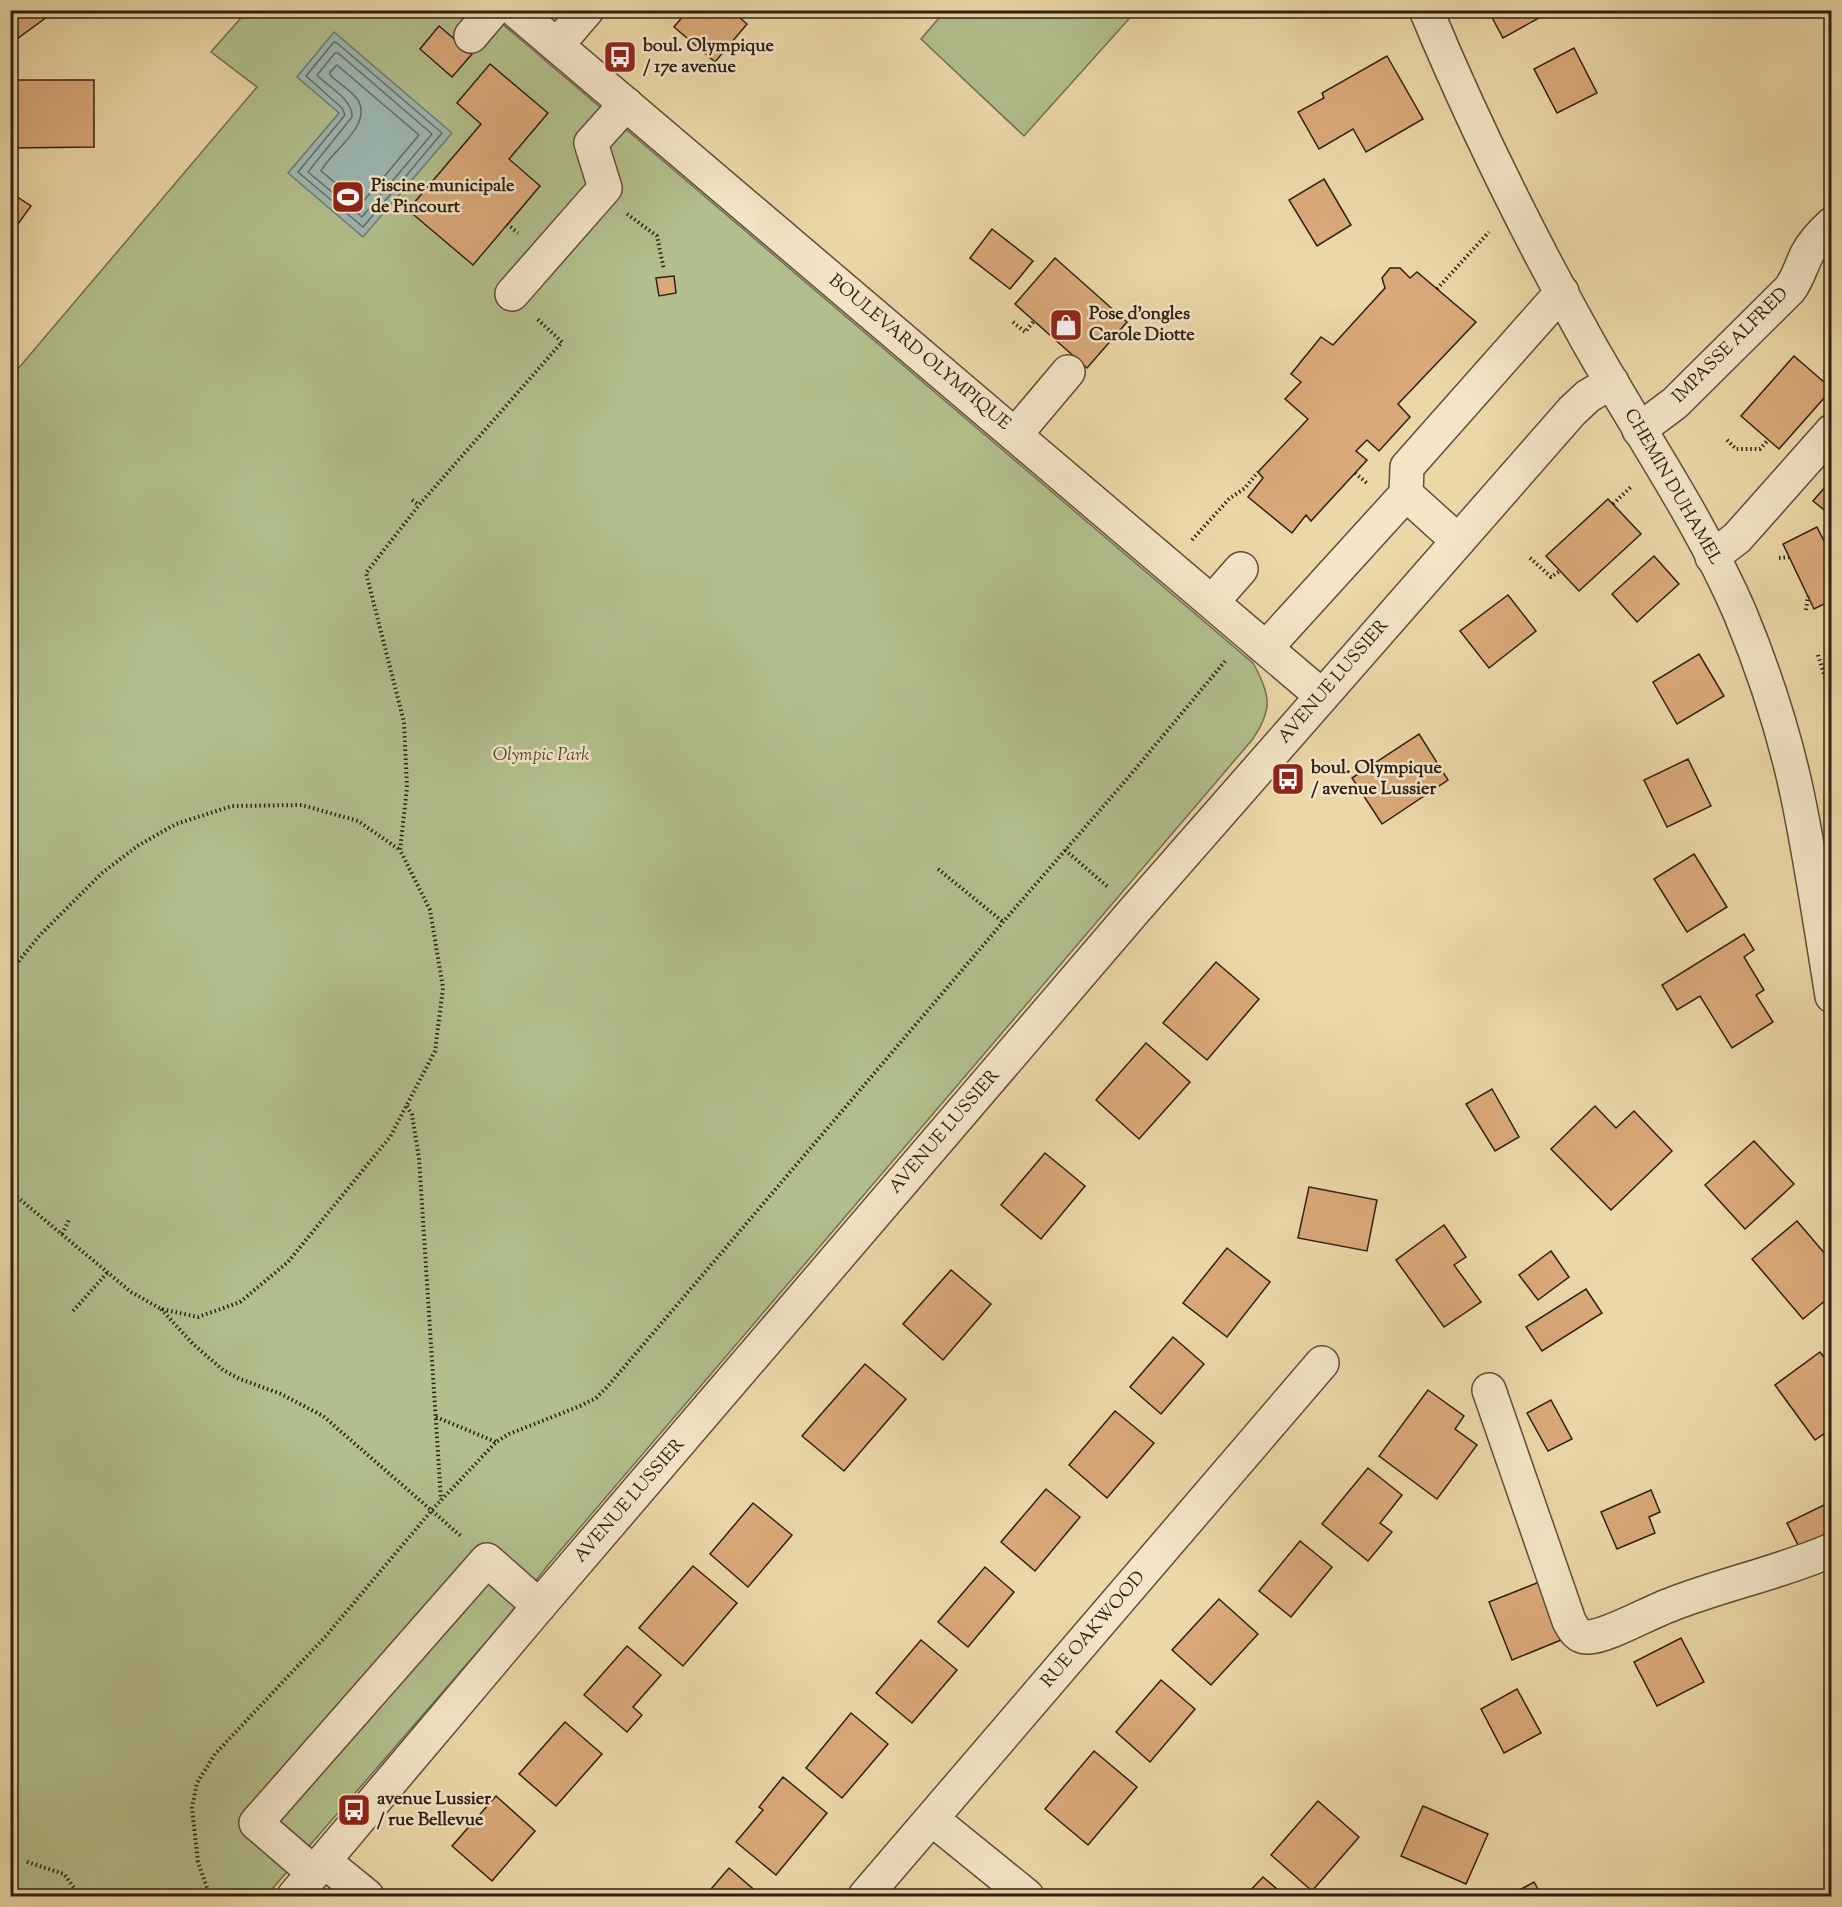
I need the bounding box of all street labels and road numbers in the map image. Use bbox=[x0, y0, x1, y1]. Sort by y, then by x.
street label: BOULEVARD OLYMPIQUE bbox=[822, 269, 1016, 437]
street label: IMPASSE ALFRED bbox=[1667, 282, 1795, 410]
street label: CHEMIN DUHAMEL bbox=[1617, 404, 1727, 570]
street label: AVENUE LUSSIER bbox=[1273, 614, 1395, 750]
street label: AVENUE LUSSIER bbox=[884, 1064, 1006, 1200]
street label: AVENUE LUSSIER bbox=[569, 1433, 691, 1569]
street label: RUE OAKWOOD bbox=[1036, 1566, 1152, 1694]

